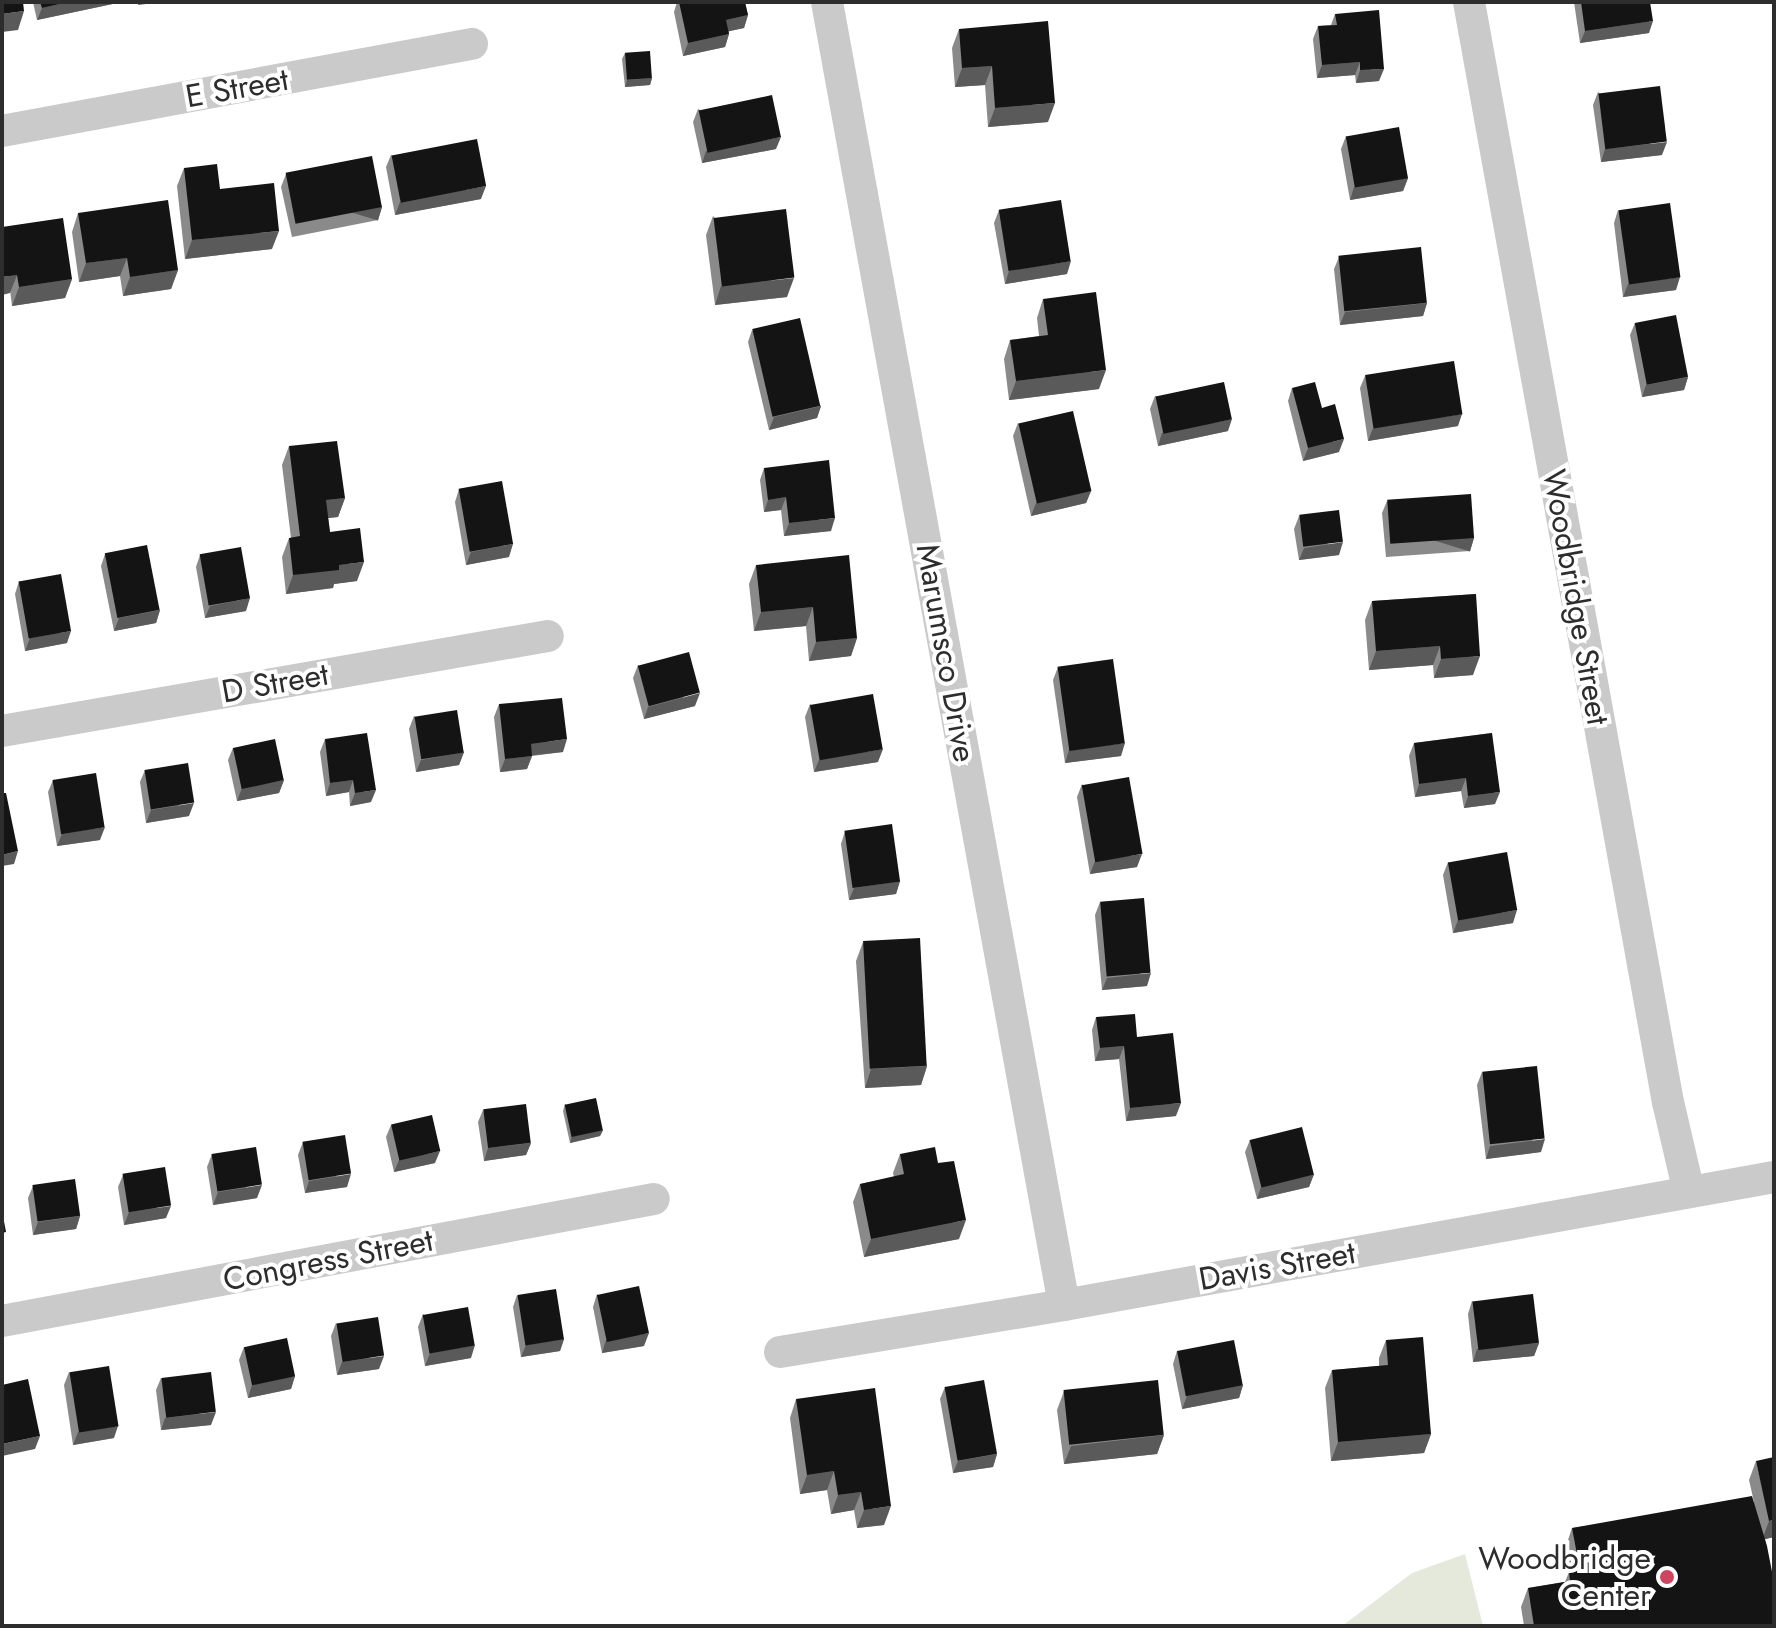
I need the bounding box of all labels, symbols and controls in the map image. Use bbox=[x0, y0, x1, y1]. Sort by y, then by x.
street label: E Street bbox=[183, 60, 291, 116]
street label: Woodbridge Street bbox=[1535, 466, 1617, 728]
street label: Marumsco Drive bbox=[908, 541, 984, 765]
street label: D Street bbox=[219, 655, 331, 711]
street label: Congress Street bbox=[220, 1221, 436, 1299]
street label: Davis Street bbox=[1196, 1233, 1358, 1299]
place label: Woodbridge Center bbox=[1478, 1540, 1651, 1615]
marker: Woodbridge Center bbox=[1658, 1568, 1676, 1586]

